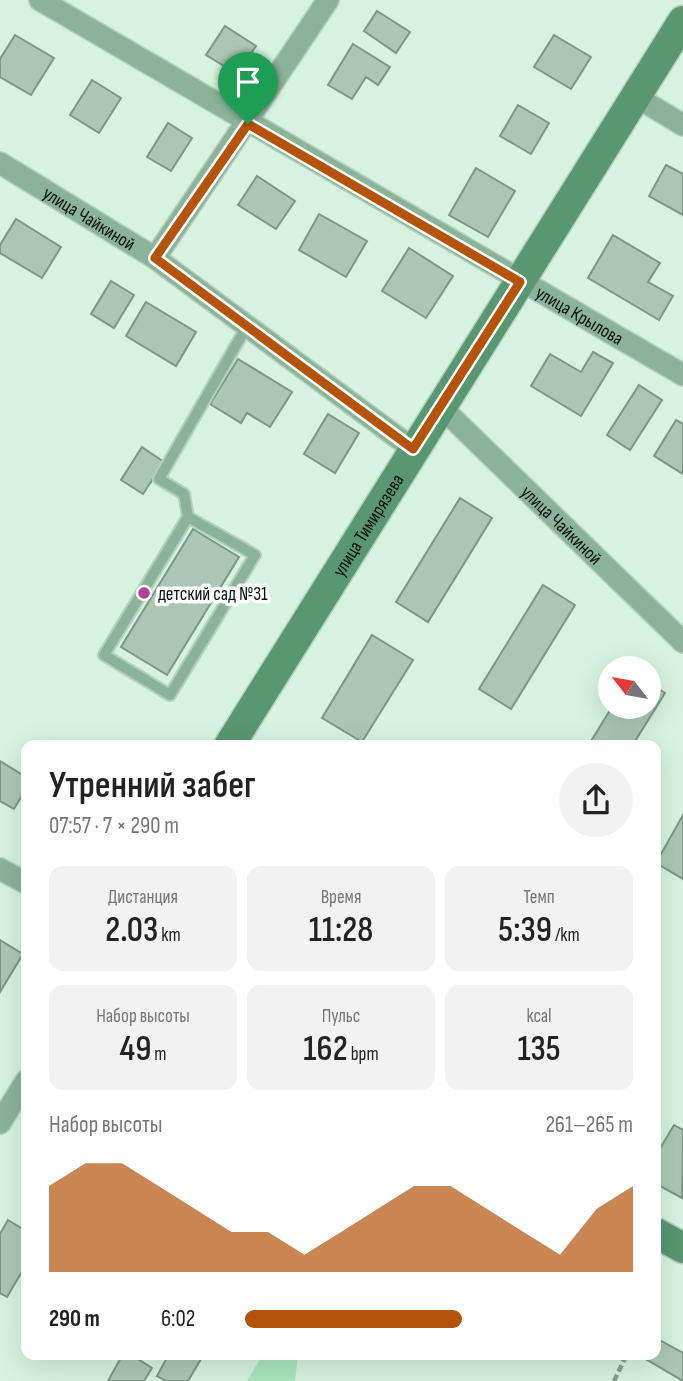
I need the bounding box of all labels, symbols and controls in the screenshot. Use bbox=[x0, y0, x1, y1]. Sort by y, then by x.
pin bbox=[218, 52, 278, 124]
icon: arrive bbox=[229, 63, 267, 101]
street label: улица Чайкиной bbox=[38, 182, 139, 256]
street label: улица Крылова bbox=[531, 282, 627, 351]
street label: улица Тимирязева bbox=[328, 470, 410, 581]
street label: улица Чайкиной bbox=[515, 481, 606, 570]
place label: детский сад №31 bbox=[158, 583, 268, 606]
marker: детский сад №31 bbox=[136, 585, 152, 601]
north arrow bbox=[598, 656, 662, 719]
map controls bbox=[598, 656, 661, 719]
text: Утренний забег bbox=[49, 763, 256, 808]
button: share bbox=[559, 763, 633, 837]
text: 07:57 · 7 × 290 m bbox=[49, 812, 179, 840]
text: Дистанция bbox=[108, 886, 178, 909]
text: Время bbox=[321, 886, 361, 909]
text: Темп bbox=[523, 886, 555, 909]
text: 2.03 bbox=[105, 909, 158, 952]
text: 11:28 bbox=[309, 909, 373, 952]
text: 5:39 bbox=[498, 909, 552, 952]
text: km bbox=[158, 924, 181, 947]
text: /km bbox=[552, 924, 580, 947]
text: Набор высоты bbox=[96, 1005, 190, 1028]
text: Пульс bbox=[322, 1005, 360, 1028]
text: kcal bbox=[526, 1005, 552, 1028]
text: 49 bbox=[119, 1028, 151, 1071]
text: 162 bbox=[303, 1028, 348, 1071]
text: 135 bbox=[517, 1028, 561, 1071]
text: m bbox=[151, 1043, 167, 1066]
text: bpm bbox=[348, 1043, 379, 1066]
text: Набор высоты bbox=[49, 1111, 162, 1139]
text: 261–265 m bbox=[545, 1111, 633, 1139]
text: 290 m bbox=[49, 1305, 100, 1333]
text: 6:02 bbox=[161, 1305, 195, 1333]

